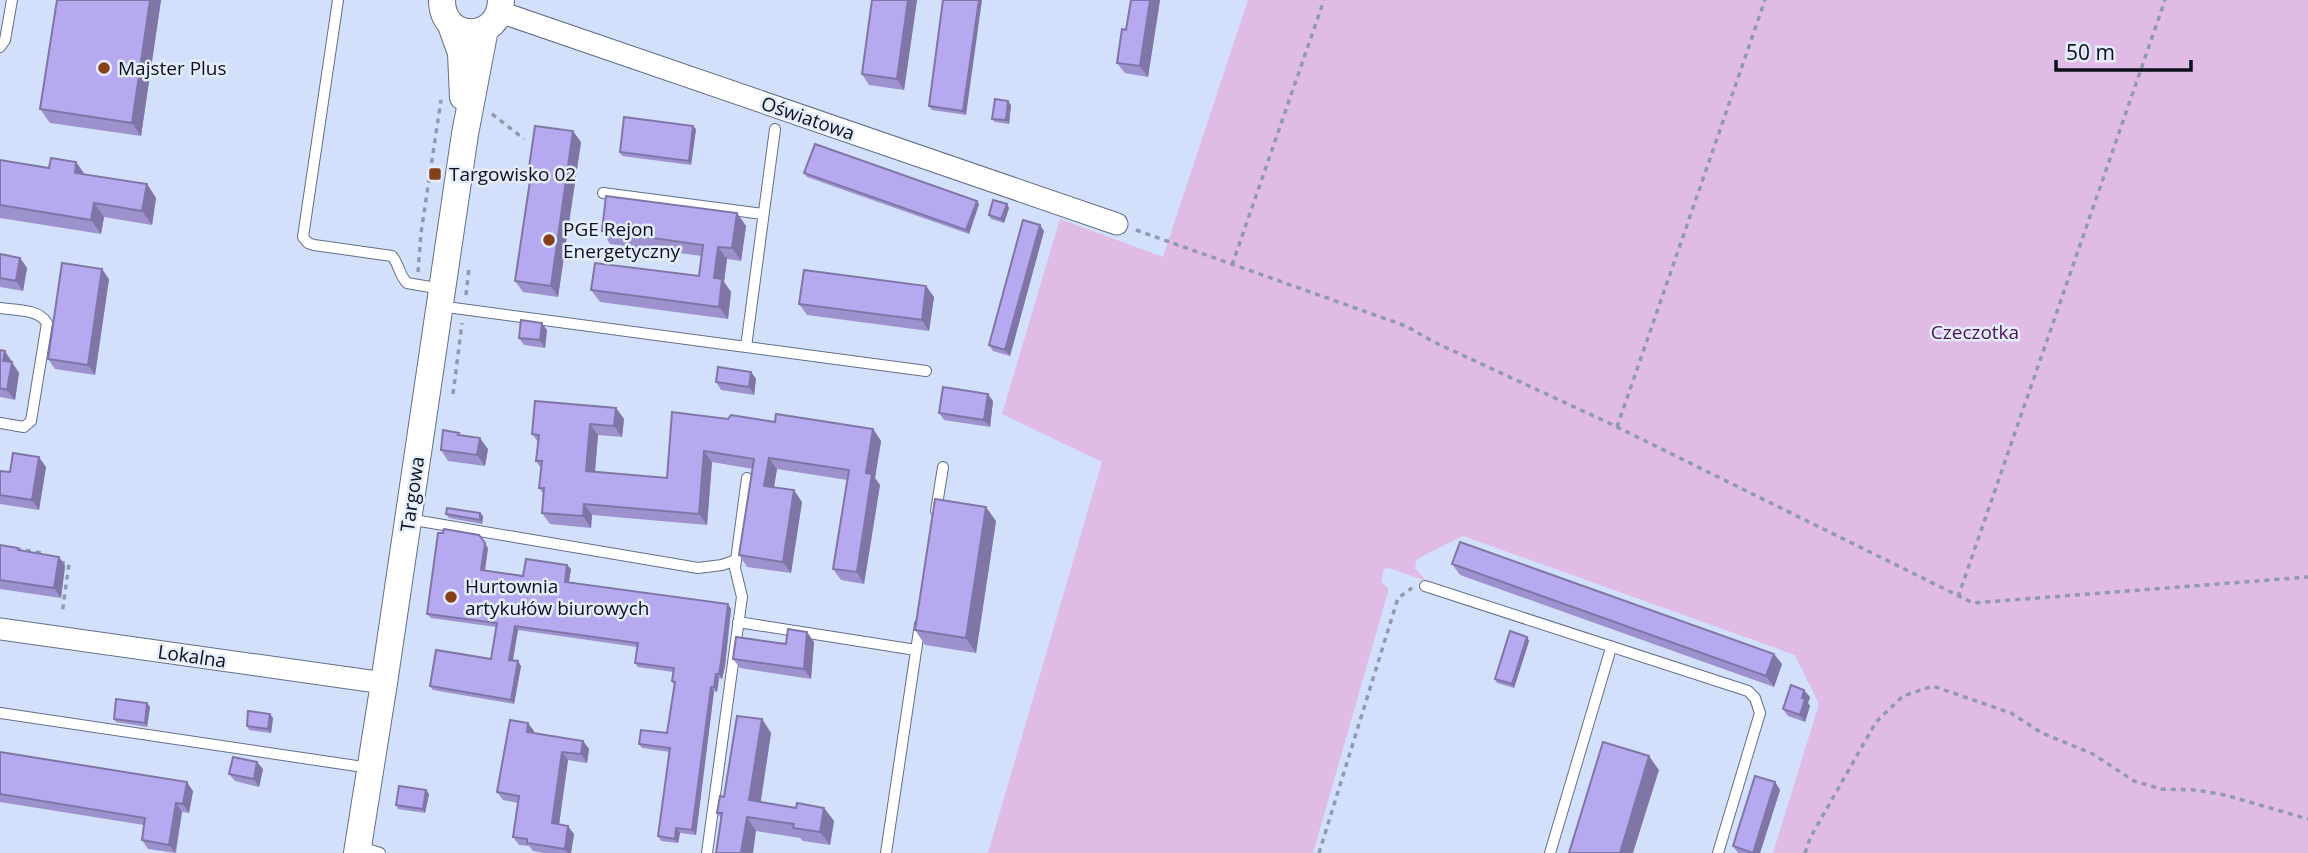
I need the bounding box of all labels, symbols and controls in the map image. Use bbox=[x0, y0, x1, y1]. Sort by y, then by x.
scale bar bbox=[2056, 28, 2191, 72]
text: 50 m bbox=[2066, 38, 2115, 66]
place label: Majster Plus bbox=[118, 55, 227, 81]
marker: Majster Plus bbox=[96, 60, 112, 76]
street label: Oświatowa bbox=[758, 90, 858, 146]
place label: Targowisko 02 bbox=[449, 161, 576, 187]
marker: Targowisko 02 bbox=[427, 166, 443, 182]
place label: PGE Rejon Energetyczny bbox=[563, 216, 681, 264]
marker: PGE Rejon Energetyczny bbox=[541, 232, 557, 248]
park label: Czeczotka bbox=[1931, 319, 2019, 345]
street label: Targowa bbox=[394, 455, 430, 533]
place label: Hurtownia artykułów biurowych bbox=[465, 573, 649, 621]
marker: Hurtownia artykułów biurowych bbox=[443, 589, 459, 605]
street label: Lokalna bbox=[156, 638, 228, 674]

